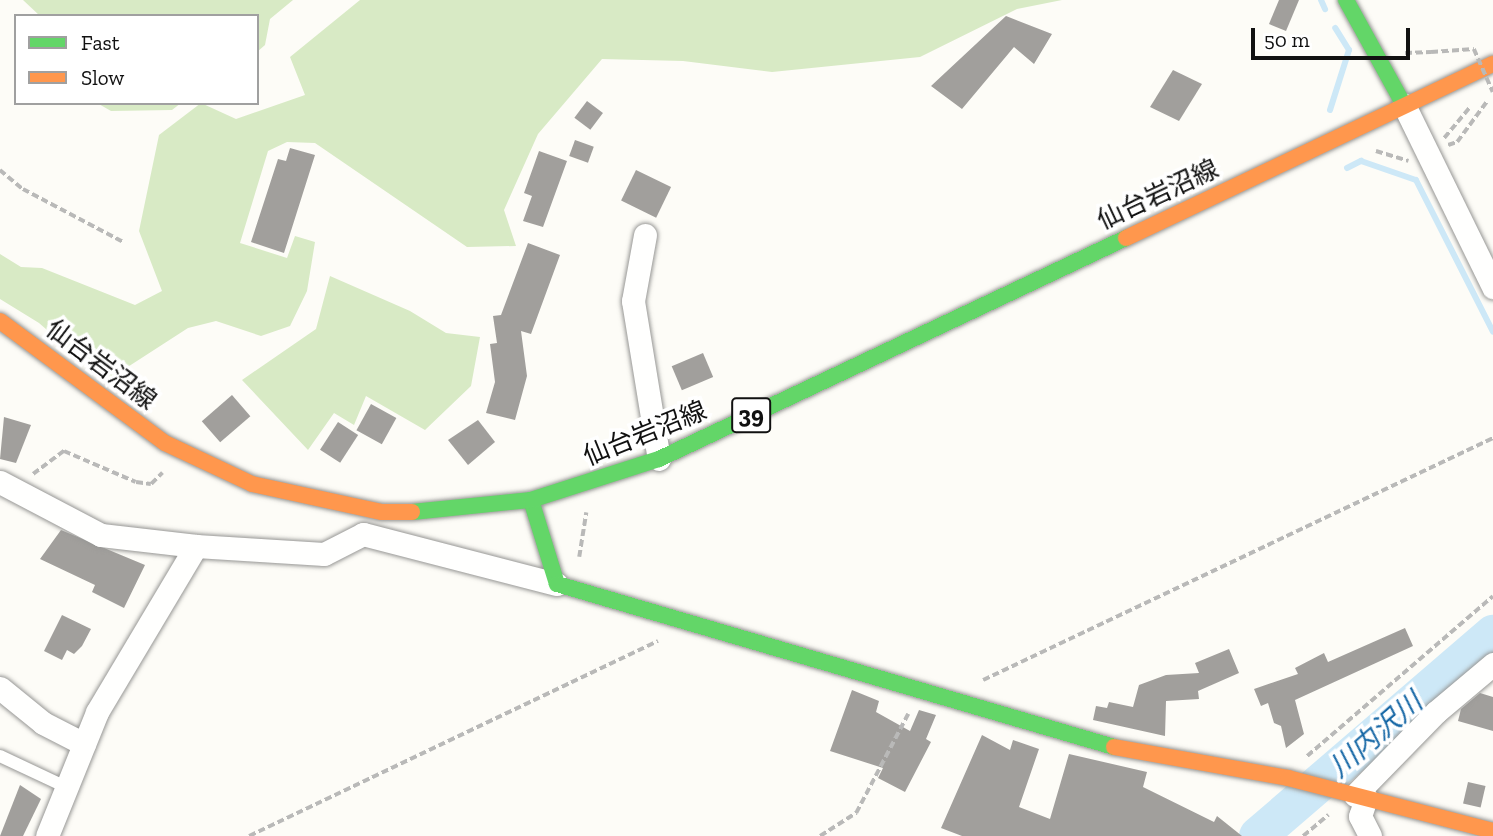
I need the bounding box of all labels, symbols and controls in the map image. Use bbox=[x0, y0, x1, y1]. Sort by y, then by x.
legend bbox=[14, 14, 259, 105]
scale bar bbox=[1255, 14, 1414, 58]
text: 50 m bbox=[1264, 27, 1310, 52]
text: Fast bbox=[81, 30, 120, 55]
text: Slow bbox=[81, 65, 124, 90]
street label: 仙台岩沼線 bbox=[1092, 153, 1224, 237]
street label: 仙台岩沼線 bbox=[40, 313, 162, 417]
road number: 39 bbox=[730, 394, 772, 436]
street label: 仙台岩沼線 bbox=[579, 395, 711, 473]
water label: 川内沢川 bbox=[1323, 686, 1429, 784]

